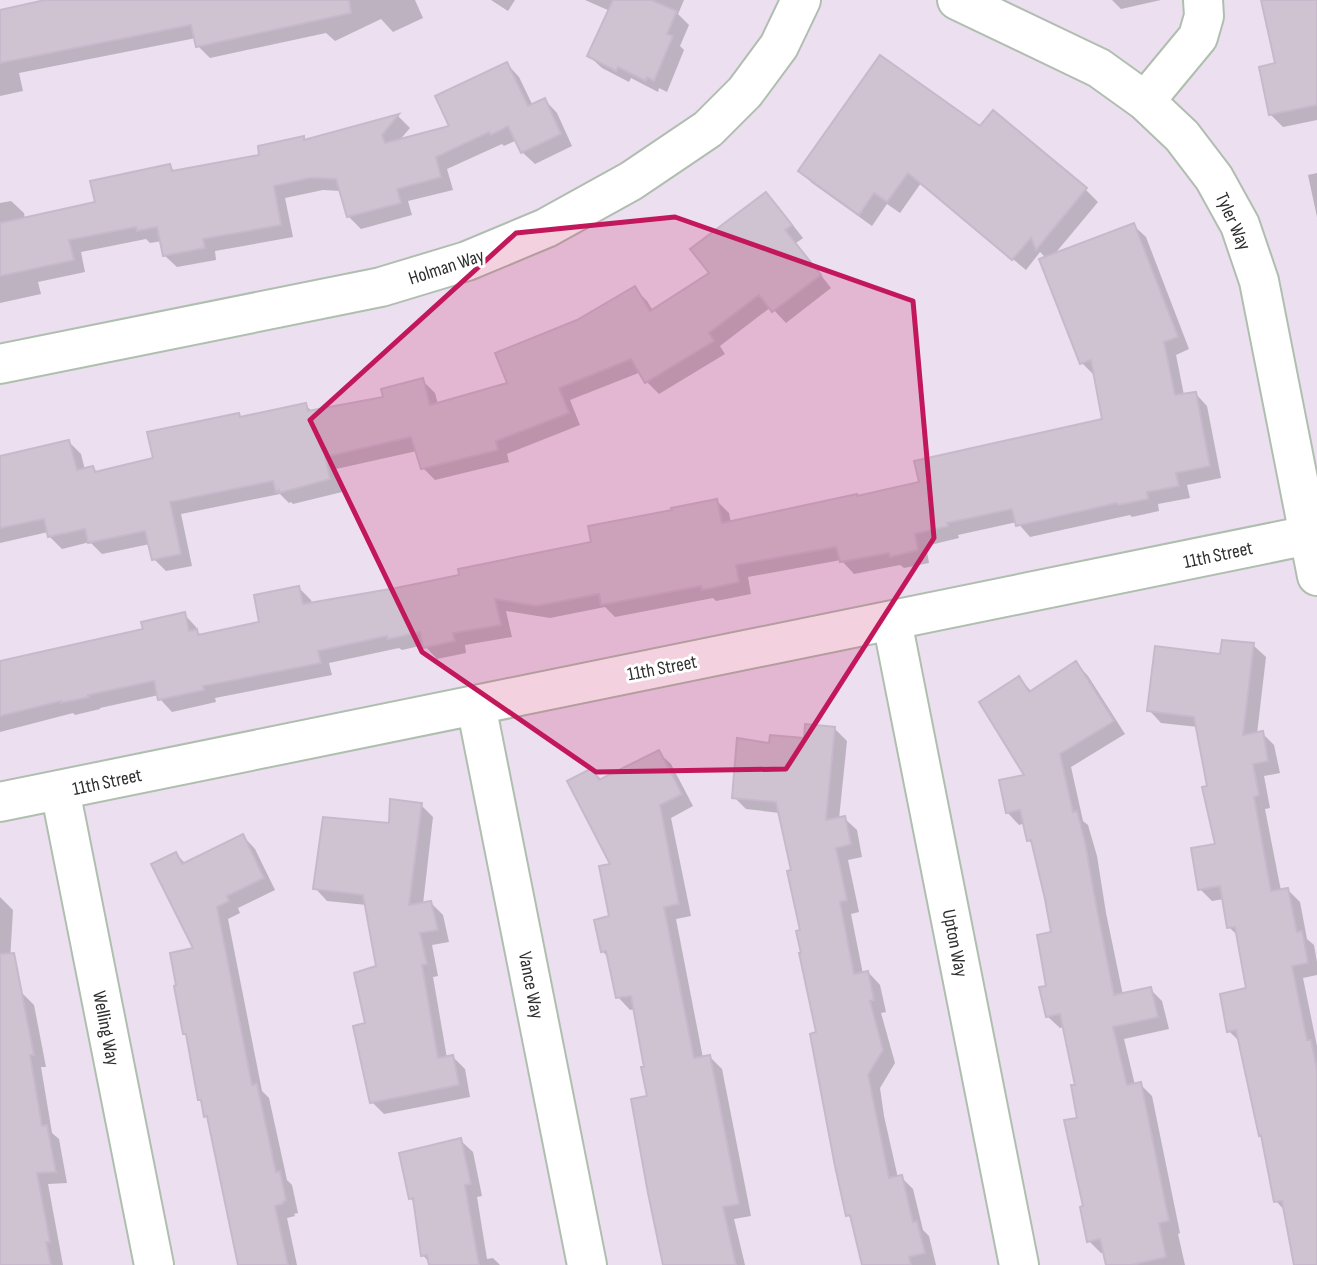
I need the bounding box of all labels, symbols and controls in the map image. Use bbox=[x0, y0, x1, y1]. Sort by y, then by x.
street label: Tyler Way bbox=[1210, 189, 1256, 254]
street label: Holman Way bbox=[406, 244, 488, 290]
street label: 11th Street bbox=[1182, 537, 1255, 574]
street label: 11th Street bbox=[626, 650, 699, 686]
street label: 11th Street bbox=[71, 764, 144, 801]
street label: Upton Way bbox=[937, 908, 972, 980]
street label: Vance Way bbox=[513, 950, 548, 1021]
street label: Welling Way bbox=[87, 989, 124, 1068]

